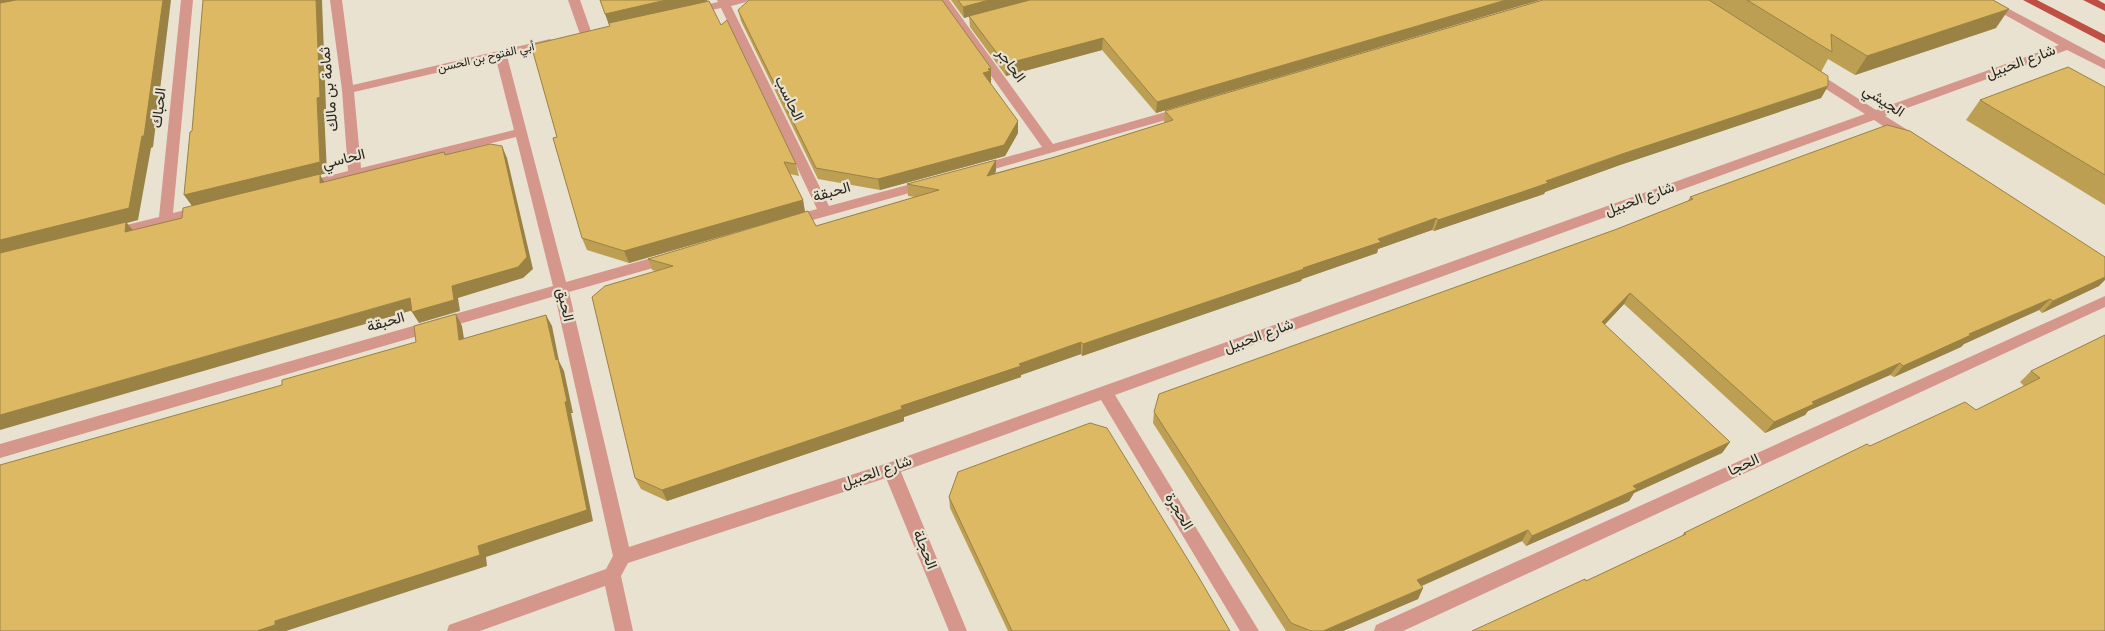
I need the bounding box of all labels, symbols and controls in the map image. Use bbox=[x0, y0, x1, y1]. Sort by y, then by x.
street label: أبي الفتوح بن الحسن bbox=[436, 39, 536, 78]
street label: شارع الحبيل bbox=[1983, 42, 2059, 84]
street label: الحاجر bbox=[991, 44, 1029, 87]
street label: ثمامة بن مالك bbox=[316, 45, 344, 132]
street label: الحاسب bbox=[769, 73, 807, 125]
street label: الجيشي bbox=[1857, 82, 1907, 124]
street label: الحباك bbox=[148, 87, 172, 129]
street label: الحاسي bbox=[321, 146, 368, 176]
street label: الحبقة bbox=[811, 179, 853, 207]
street label: شارع الحبيل bbox=[1602, 179, 1678, 221]
street label: الحبق bbox=[551, 286, 577, 324]
street label: الحبقة bbox=[365, 309, 407, 337]
street label: شارع الحبيل bbox=[1221, 316, 1297, 358]
street label: الحجا bbox=[1725, 451, 1763, 481]
street label: شارع الحبيل bbox=[839, 452, 915, 494]
street label: الحجرة bbox=[1160, 490, 1196, 534]
street label: الحجلة bbox=[908, 528, 940, 572]

